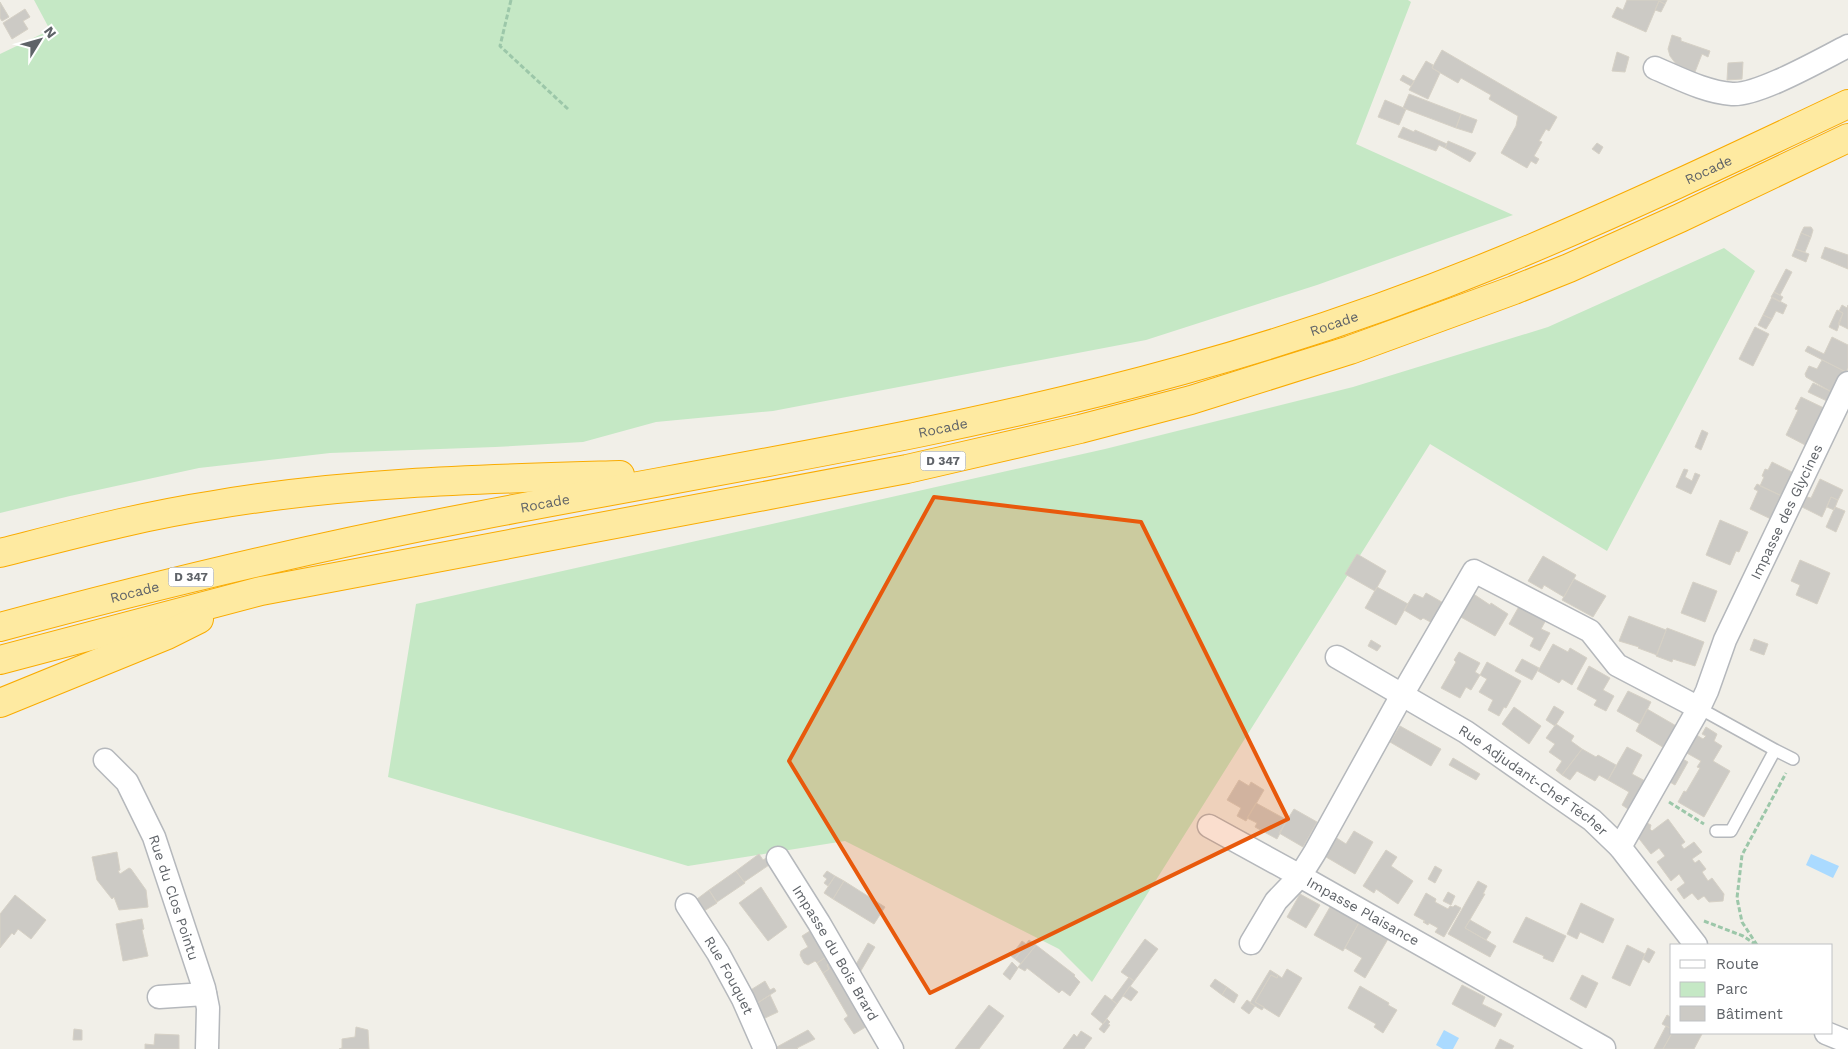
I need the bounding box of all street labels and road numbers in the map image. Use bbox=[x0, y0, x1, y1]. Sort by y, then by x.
street label: Rocade bbox=[1682, 152, 1734, 187]
street label: Rocade bbox=[1308, 308, 1360, 339]
street label: Rocade bbox=[917, 415, 969, 441]
street label: Impasse des Glycines bbox=[1747, 442, 1826, 582]
road number: D 347 bbox=[920, 452, 966, 471]
street label: Rocade bbox=[519, 491, 571, 516]
road number: D 347 bbox=[168, 568, 214, 586]
street label: Rocade bbox=[108, 578, 161, 606]
street label: Rue Adjudant-Chef Técher bbox=[1456, 722, 1611, 839]
street label: Rue du Clos Pointu bbox=[146, 833, 202, 962]
street label: Impasse Plaisance bbox=[1304, 873, 1422, 949]
street label: Impasse du Bois Brard bbox=[789, 882, 882, 1023]
street label: Rue Fouquet bbox=[701, 933, 757, 1017]

